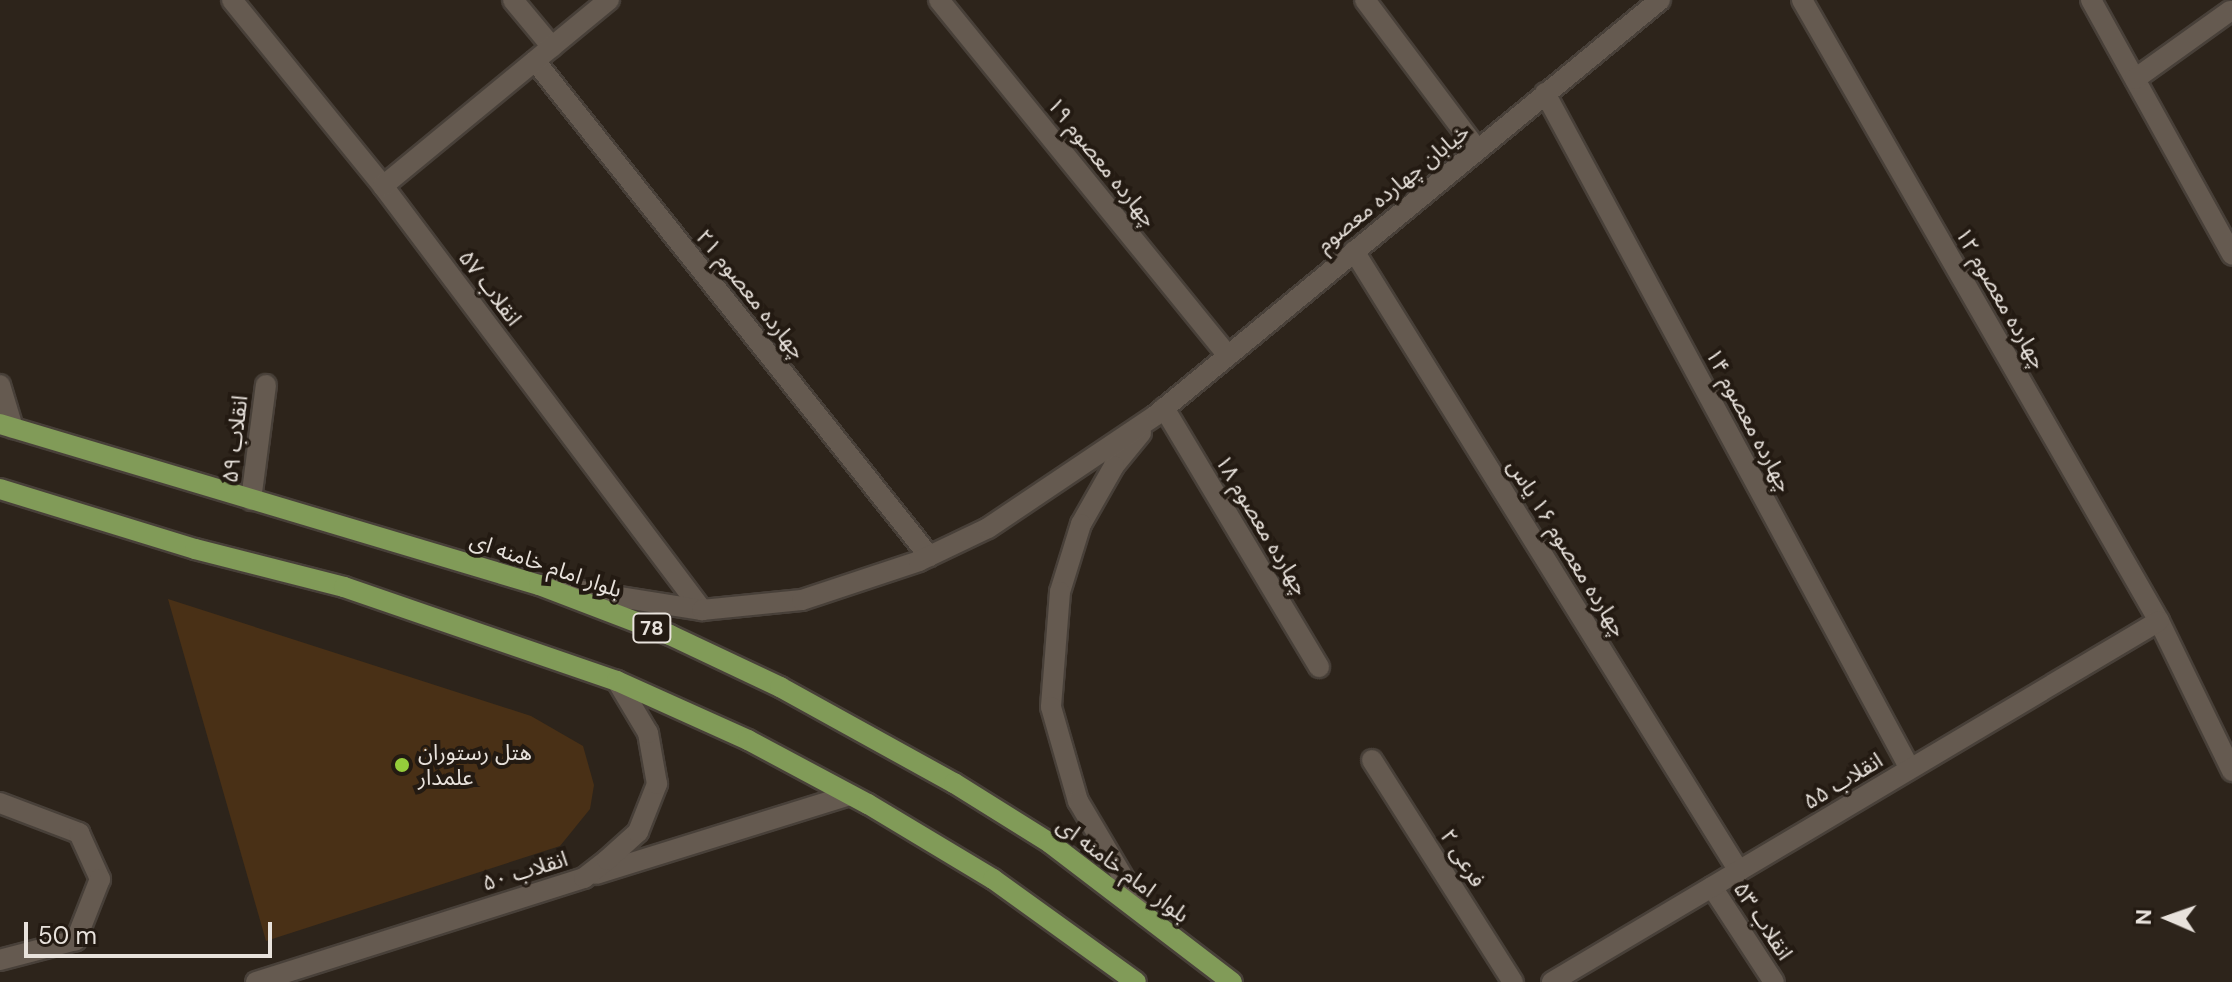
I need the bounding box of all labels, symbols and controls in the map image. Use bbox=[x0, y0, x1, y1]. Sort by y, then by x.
street label: چهارده معصوم ۱۹ bbox=[1042, 92, 1162, 232]
street label: خیابان چهارده معصوم bbox=[1311, 118, 1475, 258]
street label: چهارده معصوم ۱۲ bbox=[1950, 222, 2052, 374]
street label: چهارده معصوم ۲۱ bbox=[691, 224, 811, 364]
street label: انقلاب ۵۷ bbox=[453, 245, 527, 331]
street label: چهارده معصوم ۱۴ bbox=[1700, 344, 1798, 496]
street label: انقلاب ۵۹ bbox=[217, 394, 253, 484]
street label: چهارده معصوم ۱۸ bbox=[1210, 450, 1314, 600]
street label: چهارده معصوم ۱۶ یاس bbox=[1502, 454, 1632, 642]
street label: بلوار امام خامنه ای bbox=[467, 527, 625, 603]
road number: 78 bbox=[632, 612, 672, 644]
place label: هتل رستوران علمدار bbox=[418, 739, 532, 790]
street label: انقلاب ۵۵ bbox=[1798, 747, 1888, 815]
marker: هتل رستوران علمدار bbox=[393, 756, 411, 774]
street label: بلوار امام خامنه ای bbox=[1052, 812, 1194, 928]
street label: فرعی ۲ bbox=[1435, 824, 1491, 892]
street label: انقلاب ۵۰ bbox=[479, 845, 571, 897]
street label: انقلاب ۵۳ bbox=[1728, 877, 1798, 965]
north arrow bbox=[2128, 878, 2208, 958]
scale bar bbox=[28, 906, 276, 956]
text: N bbox=[2129, 909, 2158, 926]
text: 50 m bbox=[38, 920, 97, 951]

